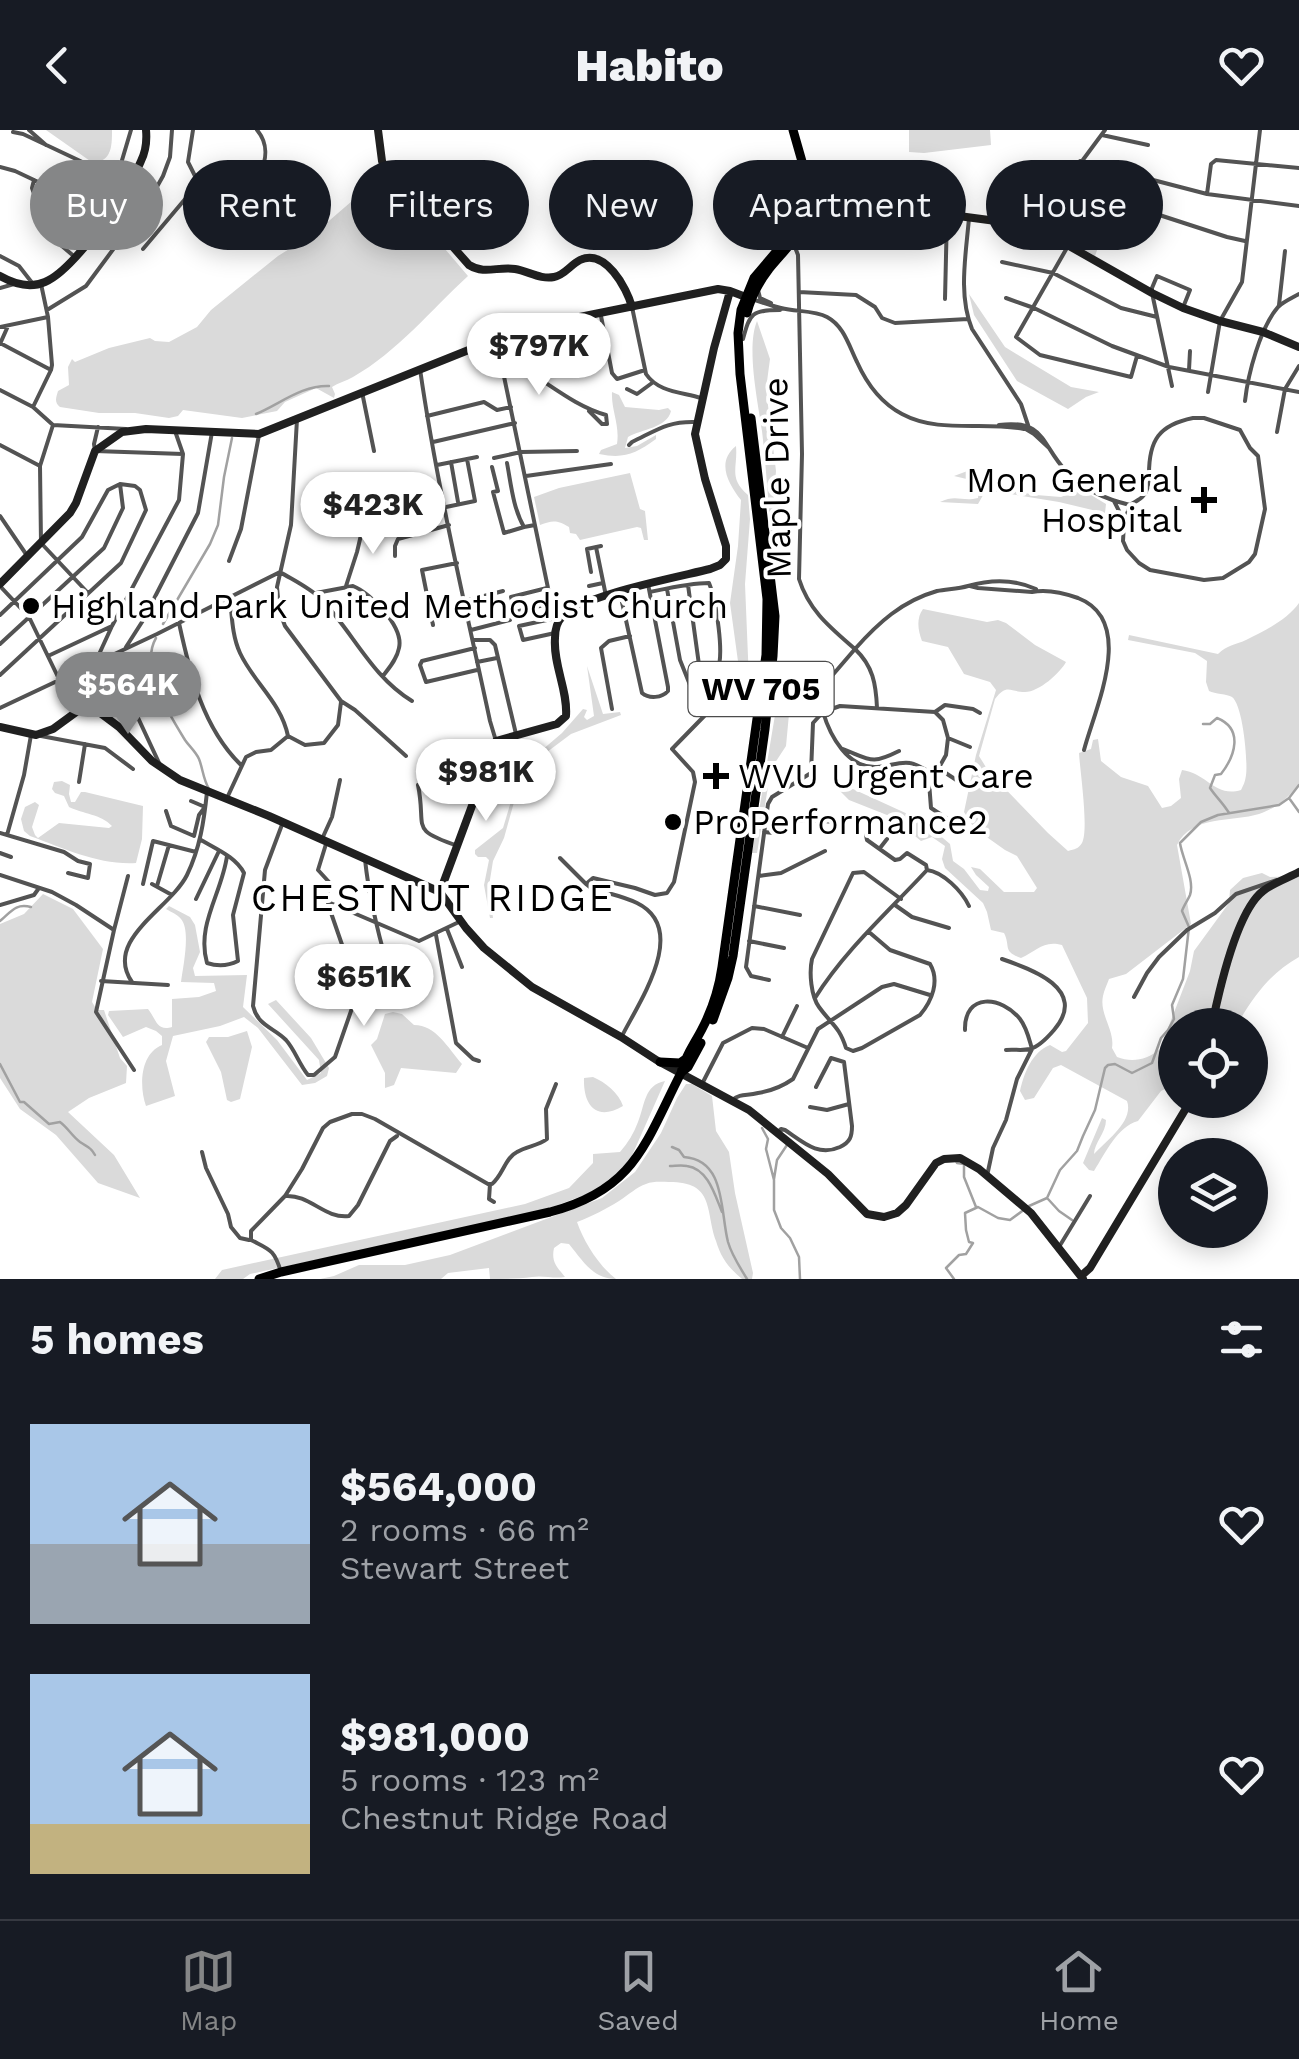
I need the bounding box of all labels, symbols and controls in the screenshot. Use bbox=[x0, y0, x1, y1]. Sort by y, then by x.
icon: back bbox=[30, 38, 85, 93]
icon: heart bbox=[1214, 38, 1269, 93]
text: Habito bbox=[575, 39, 724, 92]
chip: Buy bbox=[30, 160, 163, 250]
chip: Rent bbox=[183, 160, 331, 250]
chip: Filters bbox=[351, 160, 529, 250]
chip: New bbox=[549, 160, 693, 250]
chip: Apartment bbox=[713, 160, 966, 250]
chip: House bbox=[986, 160, 1163, 250]
pin: $797K bbox=[469, 313, 609, 398]
text: $797K bbox=[489, 326, 589, 364]
street label: Maple Drive bbox=[754, 377, 800, 579]
place label: Mon General Hospital bbox=[966, 459, 1182, 541]
pin: $423K bbox=[303, 472, 443, 557]
text: $423K bbox=[322, 485, 424, 523]
marker: Mon General Hospital bbox=[1191, 487, 1217, 513]
place label: Highland Park United Methodist Church bbox=[51, 585, 728, 627]
marker: Highland Park United Methodist Church bbox=[20, 595, 42, 617]
pin: $564K bbox=[58, 652, 198, 737]
road number: WV 705 bbox=[688, 662, 834, 716]
text: $564K bbox=[77, 665, 179, 703]
pin: $981K bbox=[416, 739, 556, 824]
text: $981K bbox=[438, 752, 534, 790]
place label: WVU Urgent Care bbox=[738, 755, 1034, 797]
marker: WVU Urgent Care bbox=[703, 763, 729, 789]
place label: ProPerformance2 bbox=[693, 801, 988, 843]
marker: ProPerformance2 bbox=[662, 811, 684, 833]
district label: CHESTNUT RIDGE bbox=[251, 876, 615, 920]
pin: $651K bbox=[294, 944, 434, 1029]
text: $651K bbox=[317, 957, 411, 995]
map controls bbox=[1158, 1008, 1268, 1248]
button: locate bbox=[1158, 1008, 1268, 1118]
button: layers bbox=[1158, 1138, 1268, 1248]
icon: filters bbox=[1214, 1312, 1269, 1367]
text: 5 homes bbox=[30, 1315, 204, 1364]
text: $564,000 bbox=[340, 1462, 537, 1511]
icon: home bbox=[110, 1464, 230, 1584]
icon: heart bbox=[1214, 1497, 1269, 1552]
text: 2 rooms · 66 m² bbox=[340, 1511, 589, 1549]
text: Stewart Street bbox=[340, 1549, 569, 1587]
text: $981,000 bbox=[340, 1712, 530, 1761]
icon: home bbox=[110, 1714, 230, 1834]
icon: heart bbox=[1214, 1747, 1269, 1802]
text: 5 rooms · 123 m² bbox=[340, 1761, 599, 1799]
text: Chestnut Ridge Road bbox=[340, 1799, 669, 1837]
tab: Map bbox=[180, 1944, 237, 2037]
tab: Saved bbox=[597, 1944, 679, 2037]
tab: Home bbox=[1039, 1944, 1119, 2037]

